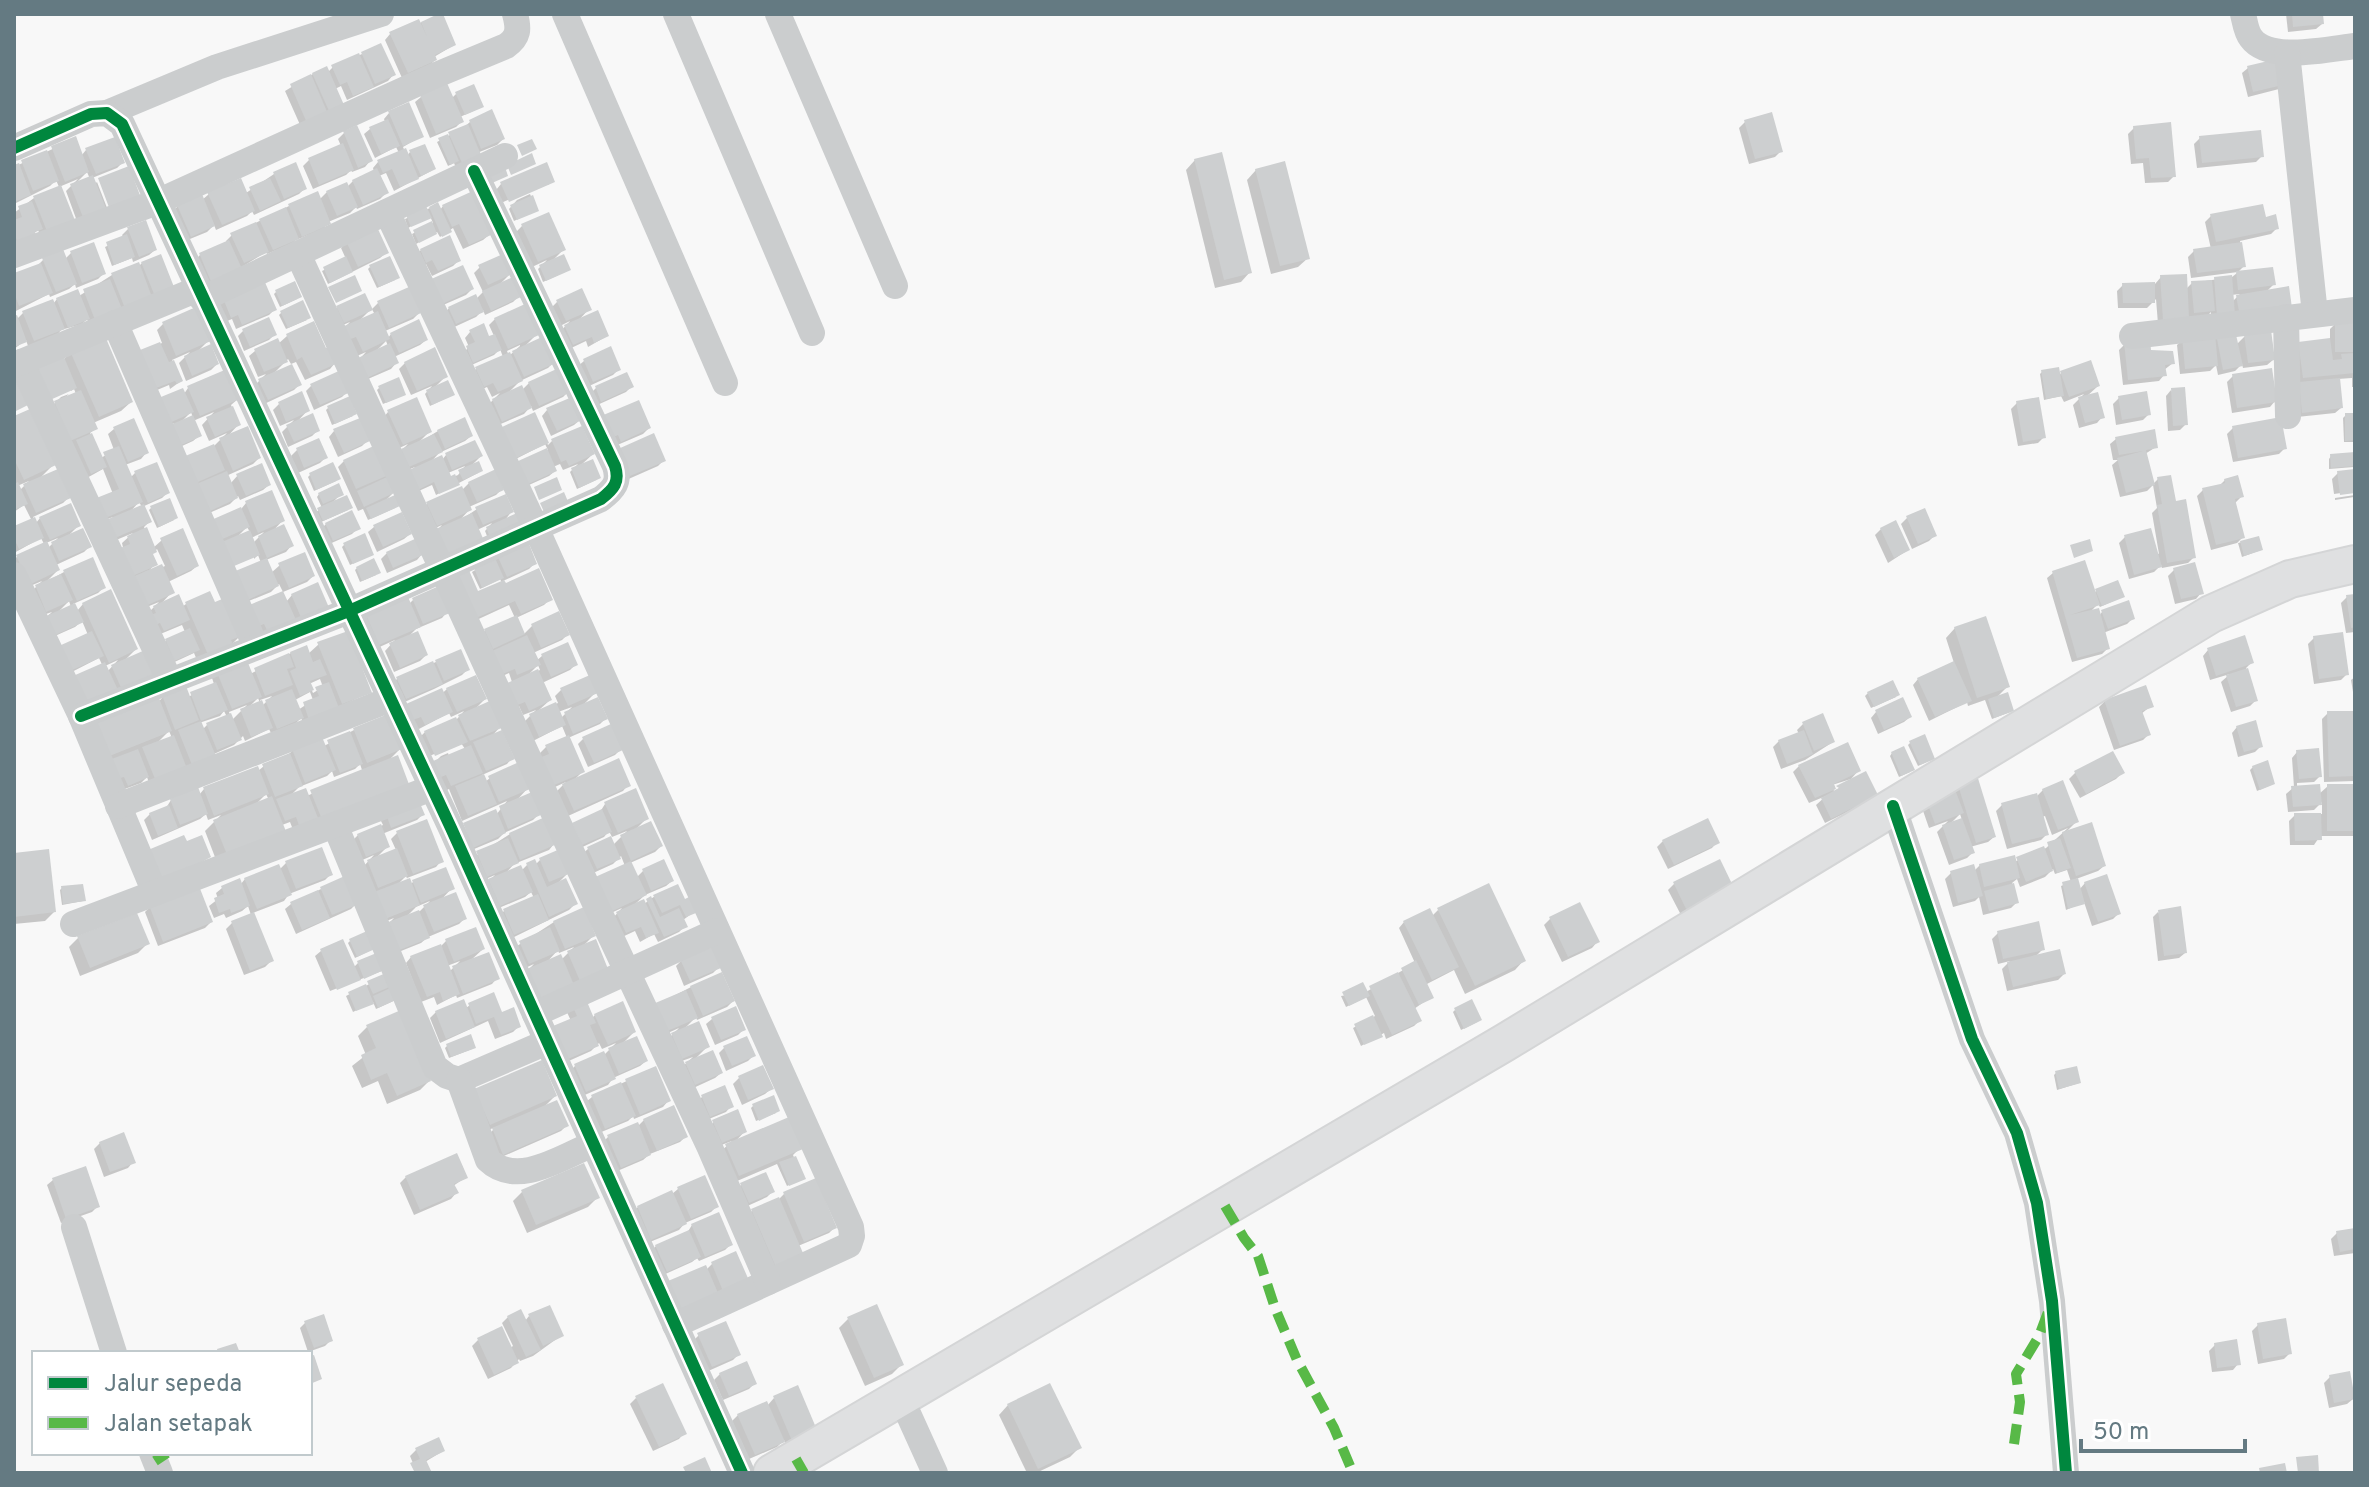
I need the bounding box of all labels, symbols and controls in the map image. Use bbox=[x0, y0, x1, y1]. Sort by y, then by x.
legend bbox=[32, 1351, 312, 1455]
text: Jalur sepeda bbox=[104, 1370, 242, 1400]
scale bar bbox=[2081, 1403, 2245, 1453]
text: Jalan setapak bbox=[104, 1410, 253, 1440]
text: 50 m bbox=[2093, 1418, 2149, 1448]

